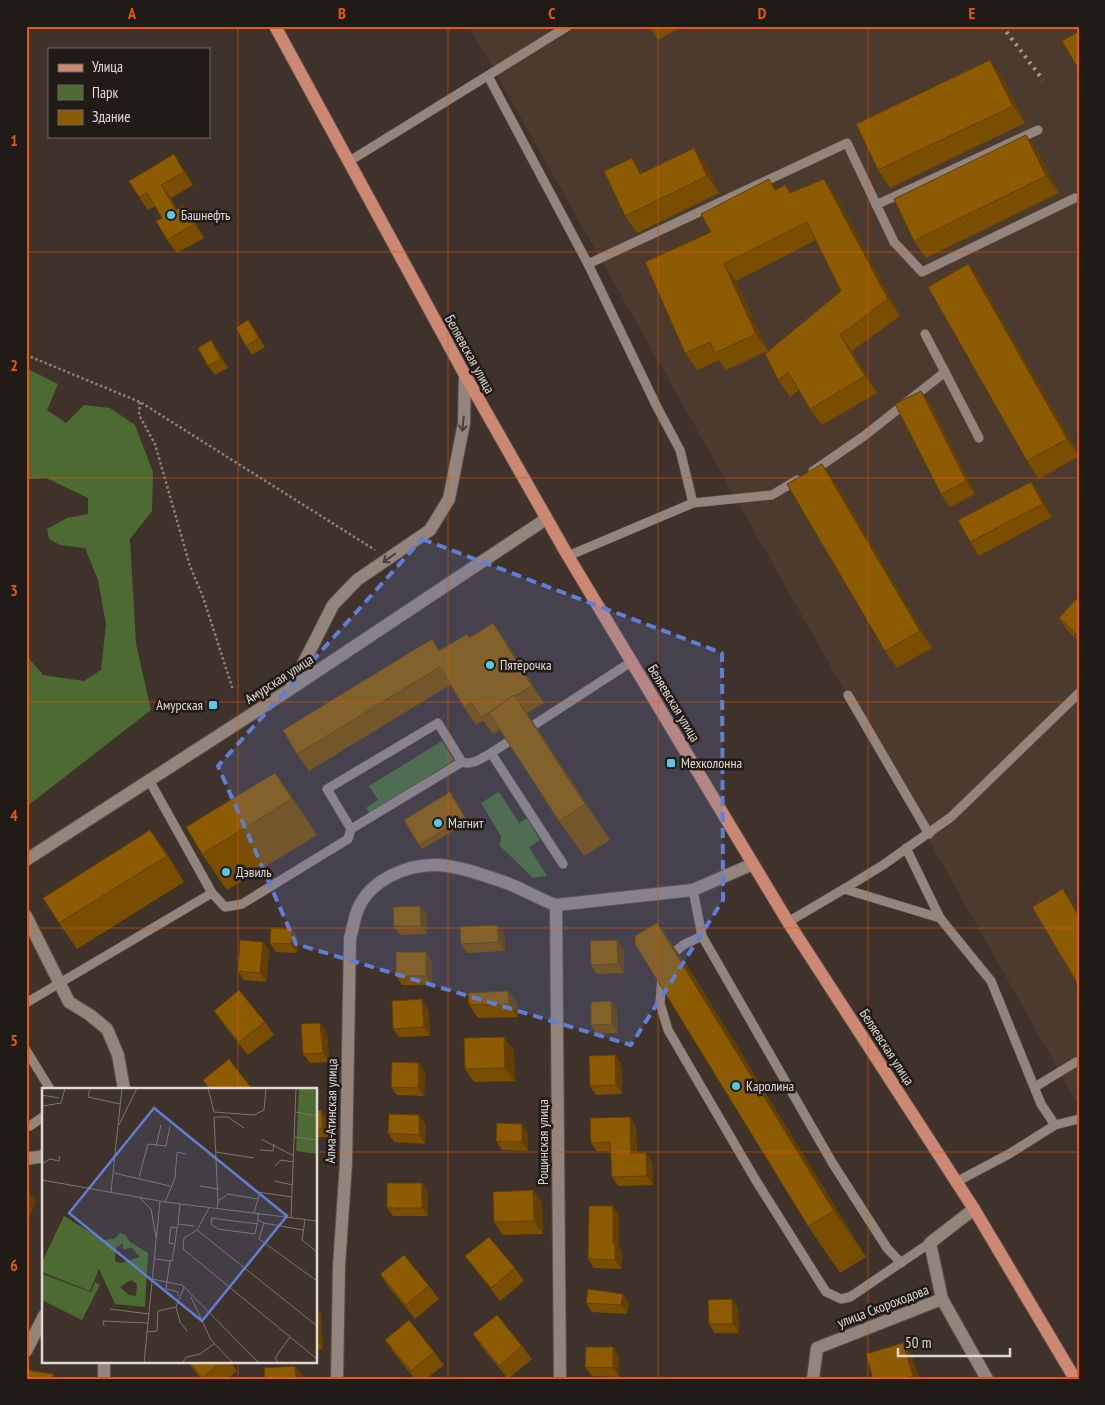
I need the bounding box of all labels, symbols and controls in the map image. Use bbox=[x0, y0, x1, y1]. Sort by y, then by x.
text: A bbox=[127, 3, 137, 23]
text: B bbox=[338, 3, 346, 23]
text: C bbox=[548, 3, 556, 23]
text: D bbox=[758, 3, 767, 23]
text: E bbox=[969, 3, 976, 23]
legend bbox=[48, 48, 210, 138]
text: Улица bbox=[92, 57, 123, 76]
text: Парк bbox=[92, 83, 118, 102]
text: Здание bbox=[92, 107, 130, 126]
text: 1 bbox=[10, 130, 18, 150]
place label: Башнефть bbox=[181, 206, 230, 224]
marker: Башнефть bbox=[165, 209, 177, 221]
street label: Беляевская улица bbox=[441, 311, 499, 397]
text: 2 bbox=[10, 355, 18, 375]
one-way arrow bbox=[458, 416, 468, 432]
one-way arrow bbox=[382, 553, 396, 563]
text: 3 bbox=[10, 580, 18, 600]
street label: Амурская улица bbox=[241, 650, 317, 708]
place label: Пятёрочка bbox=[500, 656, 552, 674]
marker: Пятёрочка bbox=[484, 659, 496, 671]
street label: Беляевская улица bbox=[644, 661, 704, 745]
place label: Амурская bbox=[156, 696, 203, 714]
marker: Амурская bbox=[207, 699, 219, 711]
place label: Мехколонна bbox=[681, 754, 742, 772]
marker: Мехколонна bbox=[665, 757, 677, 769]
text: 4 bbox=[10, 805, 18, 825]
place label: Магнит bbox=[448, 814, 484, 832]
marker: Магнит bbox=[432, 817, 444, 829]
place label: Дэвиль bbox=[236, 863, 272, 881]
marker: Дэвиль bbox=[220, 866, 232, 878]
street label: Беляевская улица bbox=[856, 1005, 918, 1089]
text: 5 bbox=[10, 1030, 18, 1050]
street label: Алма-Атинская улица bbox=[321, 1058, 341, 1164]
place label: Каролина bbox=[746, 1077, 794, 1095]
marker: Каролина bbox=[730, 1080, 742, 1092]
inset map bbox=[42, 1088, 318, 1362]
street label: Рощинская улица bbox=[534, 1099, 552, 1185]
text: 6 bbox=[10, 1255, 18, 1275]
street label: улица Скороходова bbox=[835, 1280, 931, 1332]
scale bar bbox=[898, 1325, 1010, 1357]
text: 50 m bbox=[905, 1333, 931, 1352]

